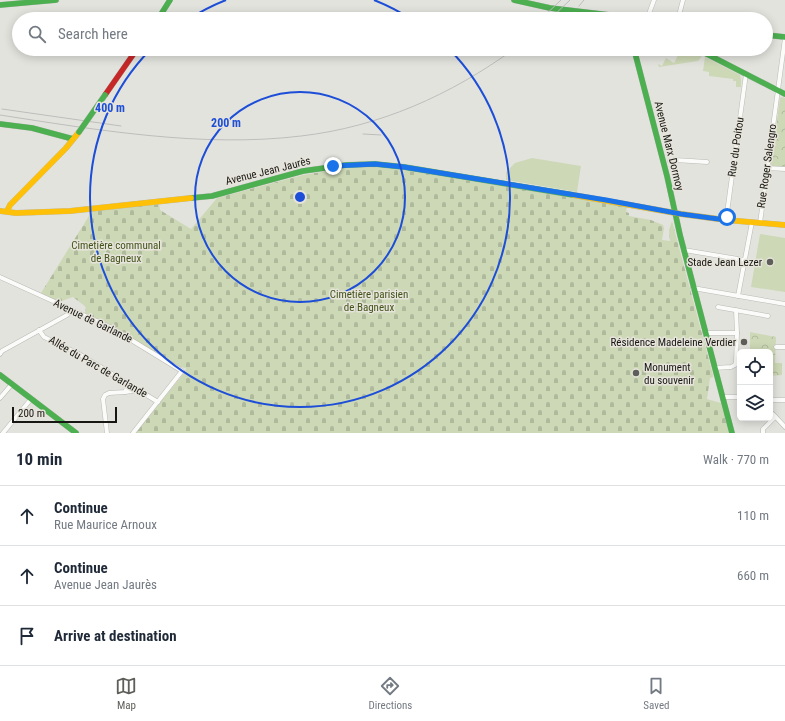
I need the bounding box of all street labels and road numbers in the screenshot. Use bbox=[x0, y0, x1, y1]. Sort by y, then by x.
street label: Avenue Marx Dormoy bbox=[652, 100, 687, 193]
street label: Rue du Poitou bbox=[725, 116, 747, 178]
street label: Rue Roger Salengro bbox=[755, 123, 779, 209]
street label: Avenue Jean Jaurès bbox=[224, 154, 312, 188]
street label: Avenue de Garlande bbox=[51, 296, 135, 346]
street label: Allée du Parc de Garlande bbox=[46, 333, 150, 401]

